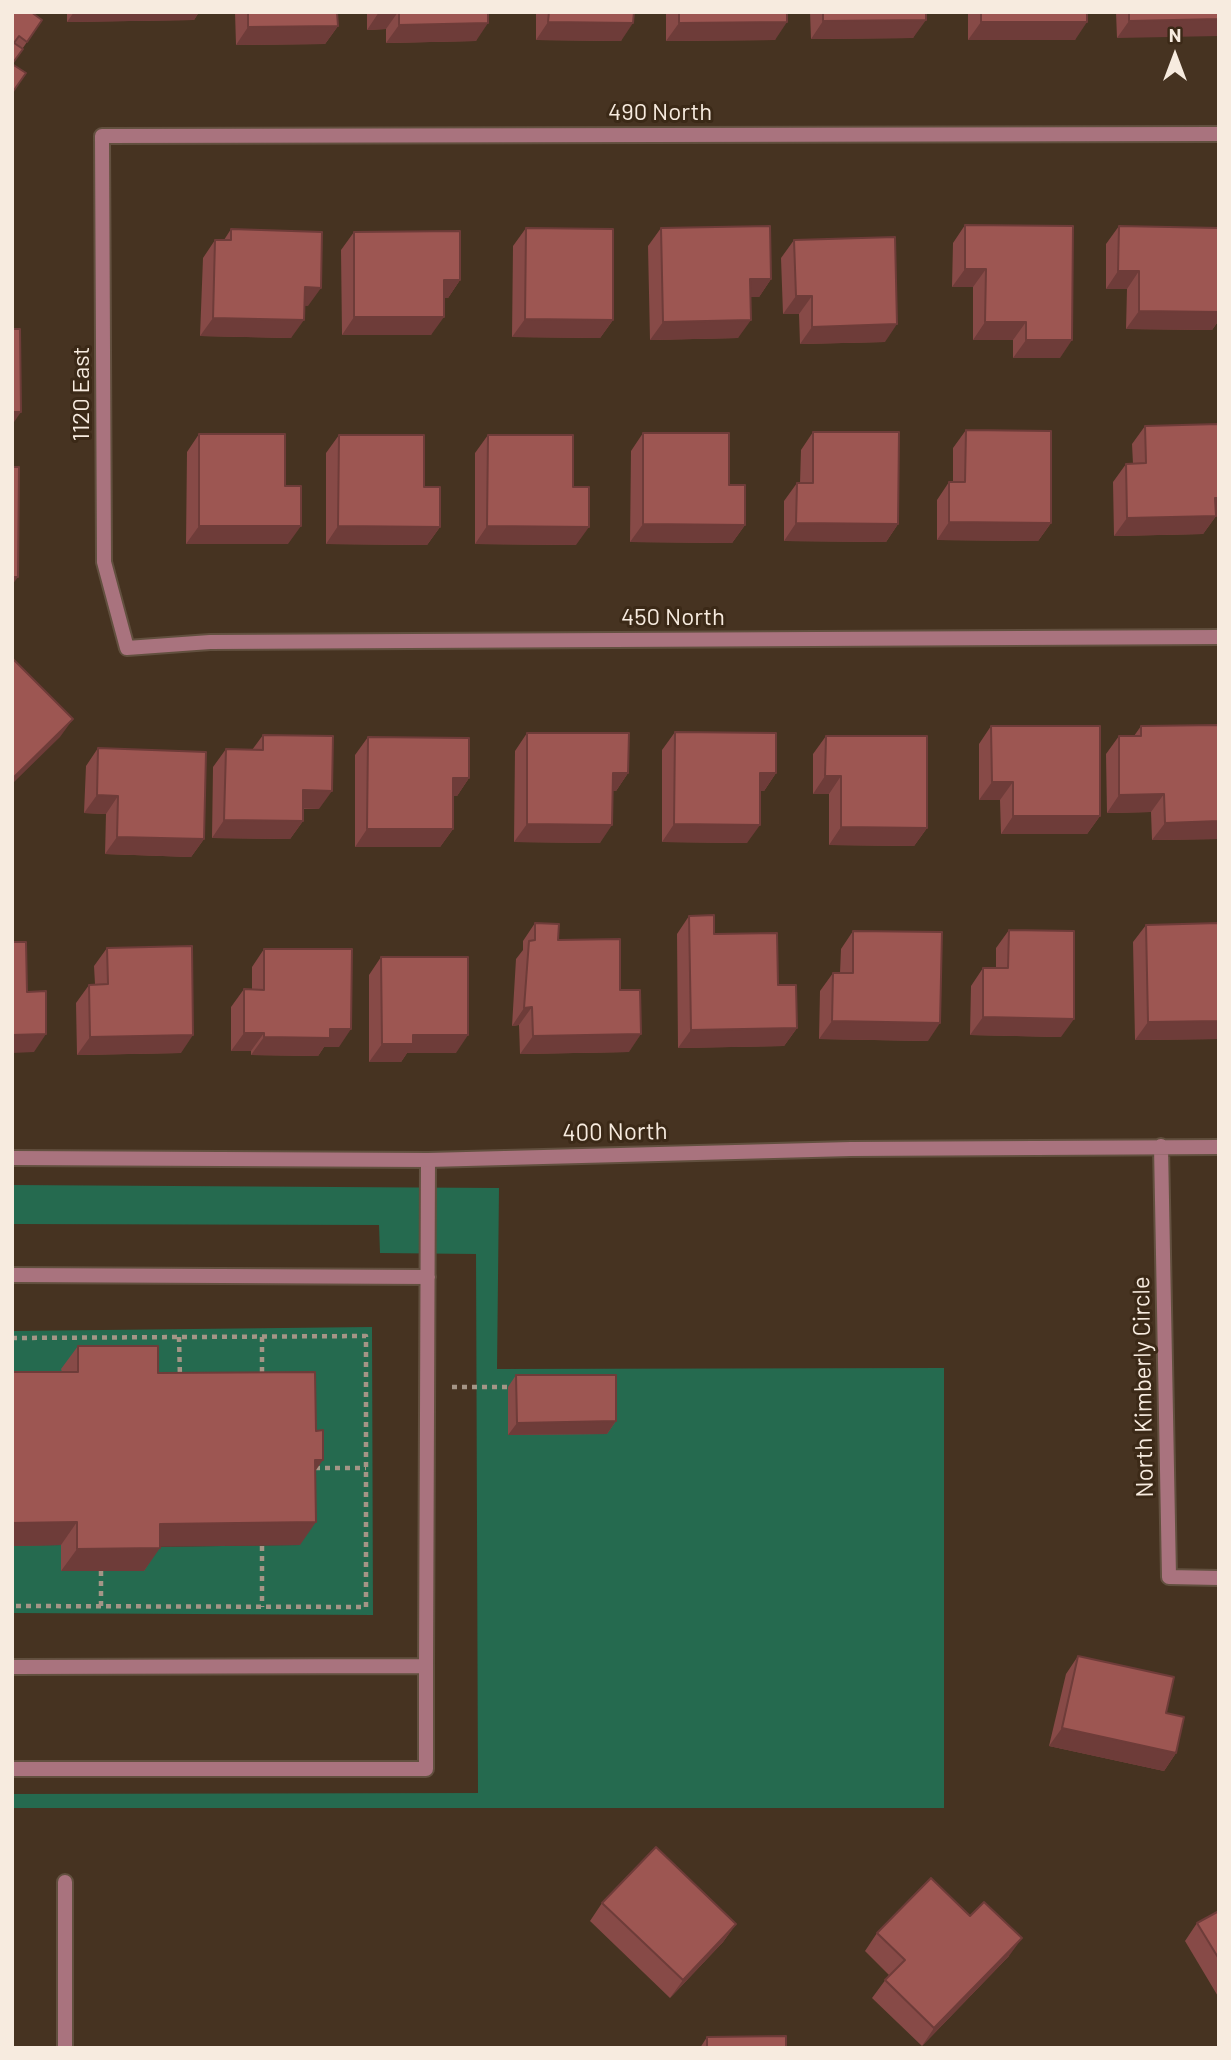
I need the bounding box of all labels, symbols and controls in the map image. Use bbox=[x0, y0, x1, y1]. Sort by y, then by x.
north arrow bbox=[1140, 21, 1210, 91]
text: N bbox=[1169, 23, 1181, 46]
street label: 490 North bbox=[608, 98, 712, 126]
street label: 1120 East bbox=[67, 346, 95, 442]
street label: 450 North bbox=[621, 603, 725, 631]
street label: 400 North bbox=[562, 1117, 668, 1147]
street label: North Kimberly Circle bbox=[1127, 1276, 1159, 1498]

